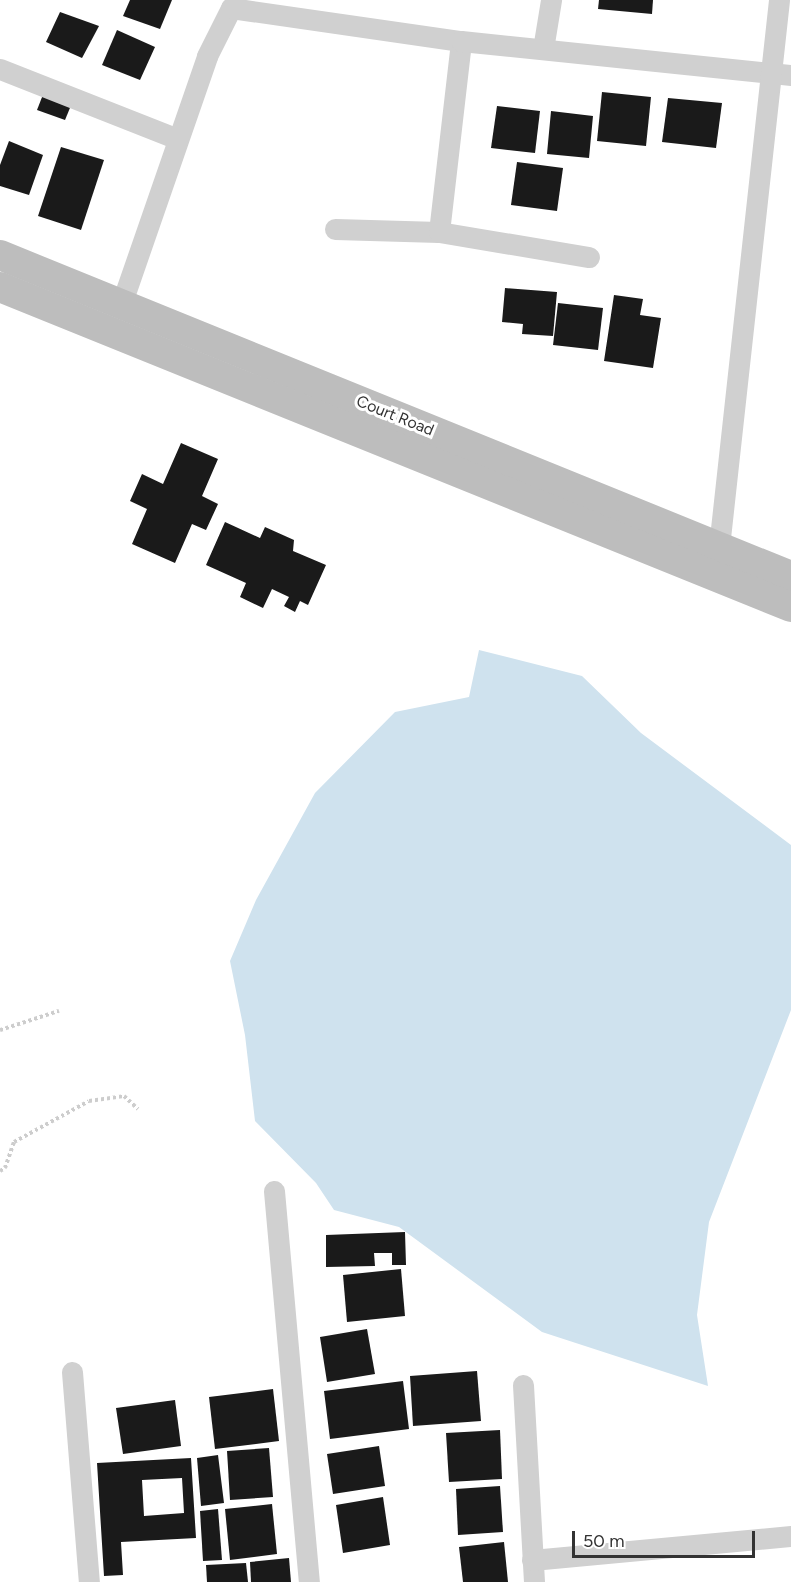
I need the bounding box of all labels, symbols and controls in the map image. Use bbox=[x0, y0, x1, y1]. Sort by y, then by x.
street label: Court Road bbox=[353, 392, 437, 440]
scale bar bbox=[575, 1519, 758, 1557]
text: 50 m bbox=[583, 1530, 625, 1552]

